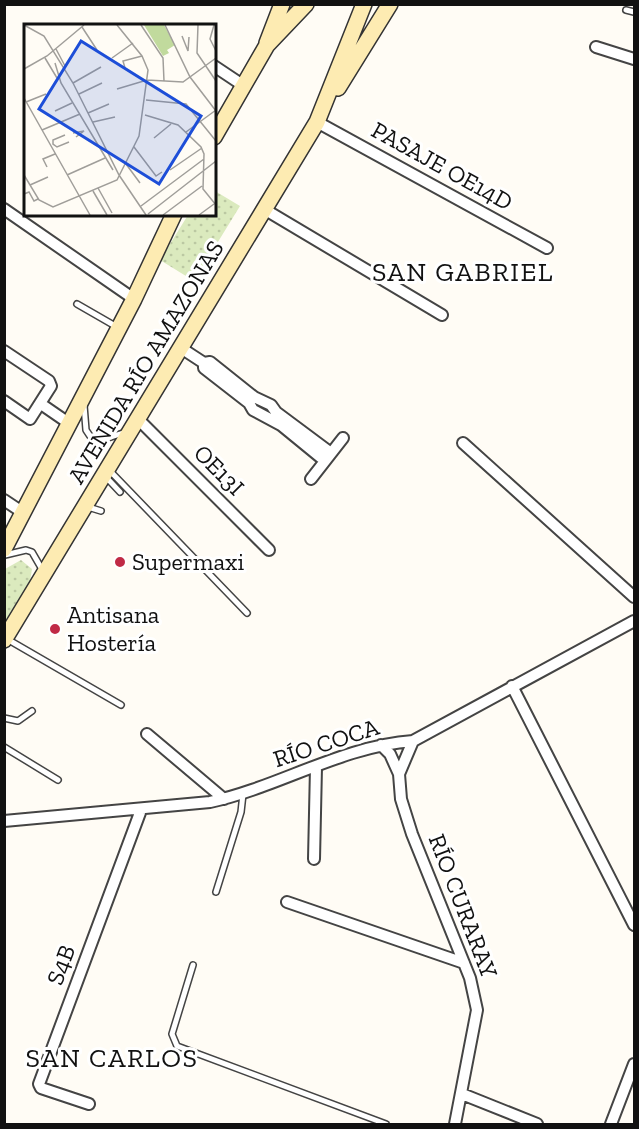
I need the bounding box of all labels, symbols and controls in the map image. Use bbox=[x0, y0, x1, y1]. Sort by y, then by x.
inset map bbox=[24, 24, 216, 216]
street label: PASAJE OE14D bbox=[367, 115, 518, 216]
street label: AVENIDA RÍO AMAZONAS bbox=[61, 235, 230, 489]
district label: SAN GABRIEL bbox=[372, 256, 554, 288]
street label: OE13I bbox=[188, 438, 251, 501]
place label: Supermaxi bbox=[132, 547, 244, 576]
marker: Supermaxi bbox=[113, 555, 127, 569]
place label: Antisana Hostería bbox=[67, 600, 160, 657]
marker: Antisana Hostería bbox=[48, 622, 62, 636]
street label: RÍO COCA bbox=[269, 712, 383, 773]
street label: RÍO CURARAY bbox=[423, 830, 504, 982]
street label: S4B bbox=[40, 941, 81, 989]
district label: SAN CARLOS bbox=[26, 1042, 198, 1074]

